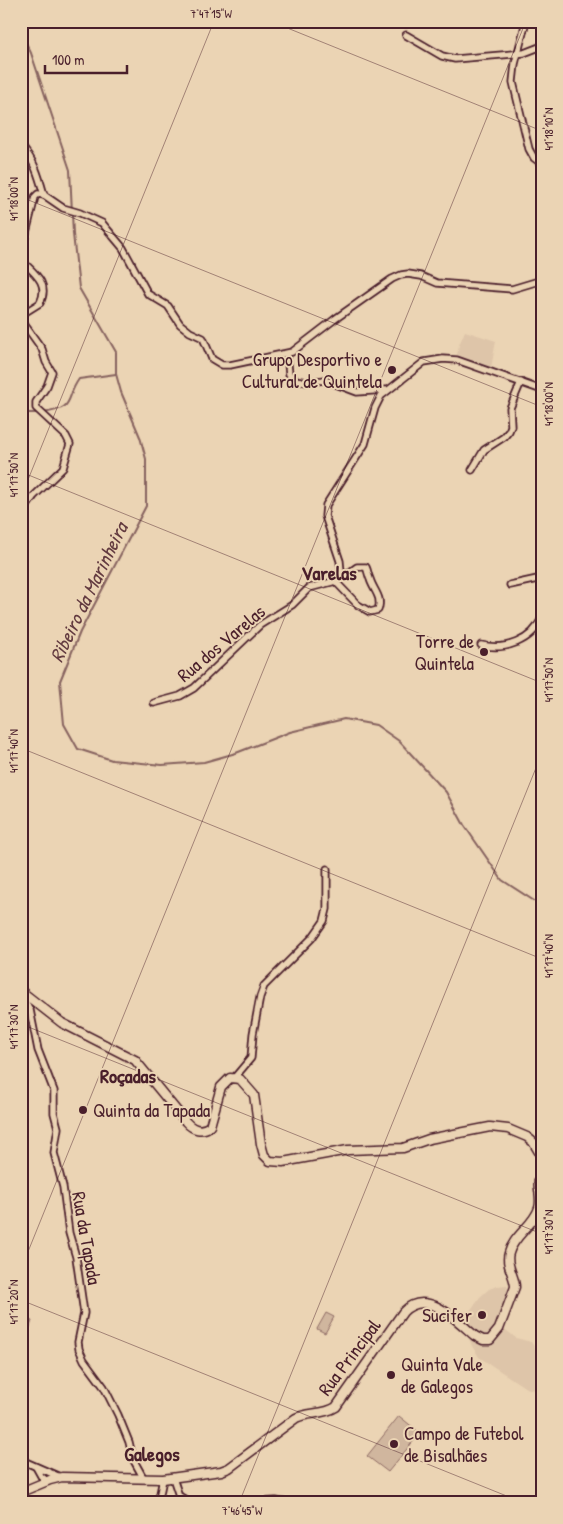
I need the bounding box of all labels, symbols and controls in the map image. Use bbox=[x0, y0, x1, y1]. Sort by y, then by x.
text: 7°47'15"W bbox=[190, 5, 232, 22]
scale bar bbox=[45, 42, 128, 74]
text: 100 m bbox=[52, 49, 85, 70]
text: 41°18'10"N bbox=[540, 108, 557, 150]
text: 41°18'00"N bbox=[5, 177, 22, 221]
place label: Grupo Desportivo e Cultural de Quintela bbox=[242, 346, 383, 394]
marker: Grupo Desportivo e Cultural de Quintela bbox=[386, 364, 398, 376]
text: 41°18'00"N bbox=[540, 382, 557, 426]
text: 41°17'50"N bbox=[5, 453, 22, 497]
water label: Ribeiro da Marinheira bbox=[43, 516, 134, 666]
district label: Varelas bbox=[301, 559, 357, 586]
street label: Rua dos Varelas bbox=[171, 598, 271, 688]
place label: Torre de Quintela bbox=[415, 628, 475, 676]
marker: Torre de Quintela bbox=[478, 646, 490, 658]
text: 41°17'50"N bbox=[540, 658, 557, 702]
text: 41°17'40"N bbox=[5, 729, 22, 773]
text: 41°17'40"N bbox=[540, 934, 557, 978]
text: 41°17'30"N bbox=[5, 1005, 22, 1049]
district label: Roçadas bbox=[100, 1062, 156, 1089]
place label: Quinta da Tapada bbox=[93, 1097, 211, 1123]
marker: Quinta da Tapada bbox=[77, 1104, 89, 1116]
street label: Rua da Tapada bbox=[66, 1189, 108, 1287]
text: 41°17'30"N bbox=[540, 1210, 557, 1254]
text: 41°17'20"N bbox=[5, 1280, 22, 1324]
place label: Sucifer bbox=[422, 1302, 473, 1328]
marker: Sucifer bbox=[476, 1309, 488, 1321]
street label: Rua Principal bbox=[312, 1313, 387, 1401]
place label: Quinta Vale de Galegos bbox=[401, 1351, 483, 1399]
marker: Quinta Vale de Galegos bbox=[385, 1369, 397, 1381]
place label: Campo de Futebol de Bisalhães bbox=[404, 1420, 525, 1468]
marker: Campo de Futebol de Bisalhães bbox=[388, 1438, 400, 1450]
district label: Galegos bbox=[124, 1440, 180, 1468]
text: 7°46'45"W bbox=[222, 1502, 263, 1519]

